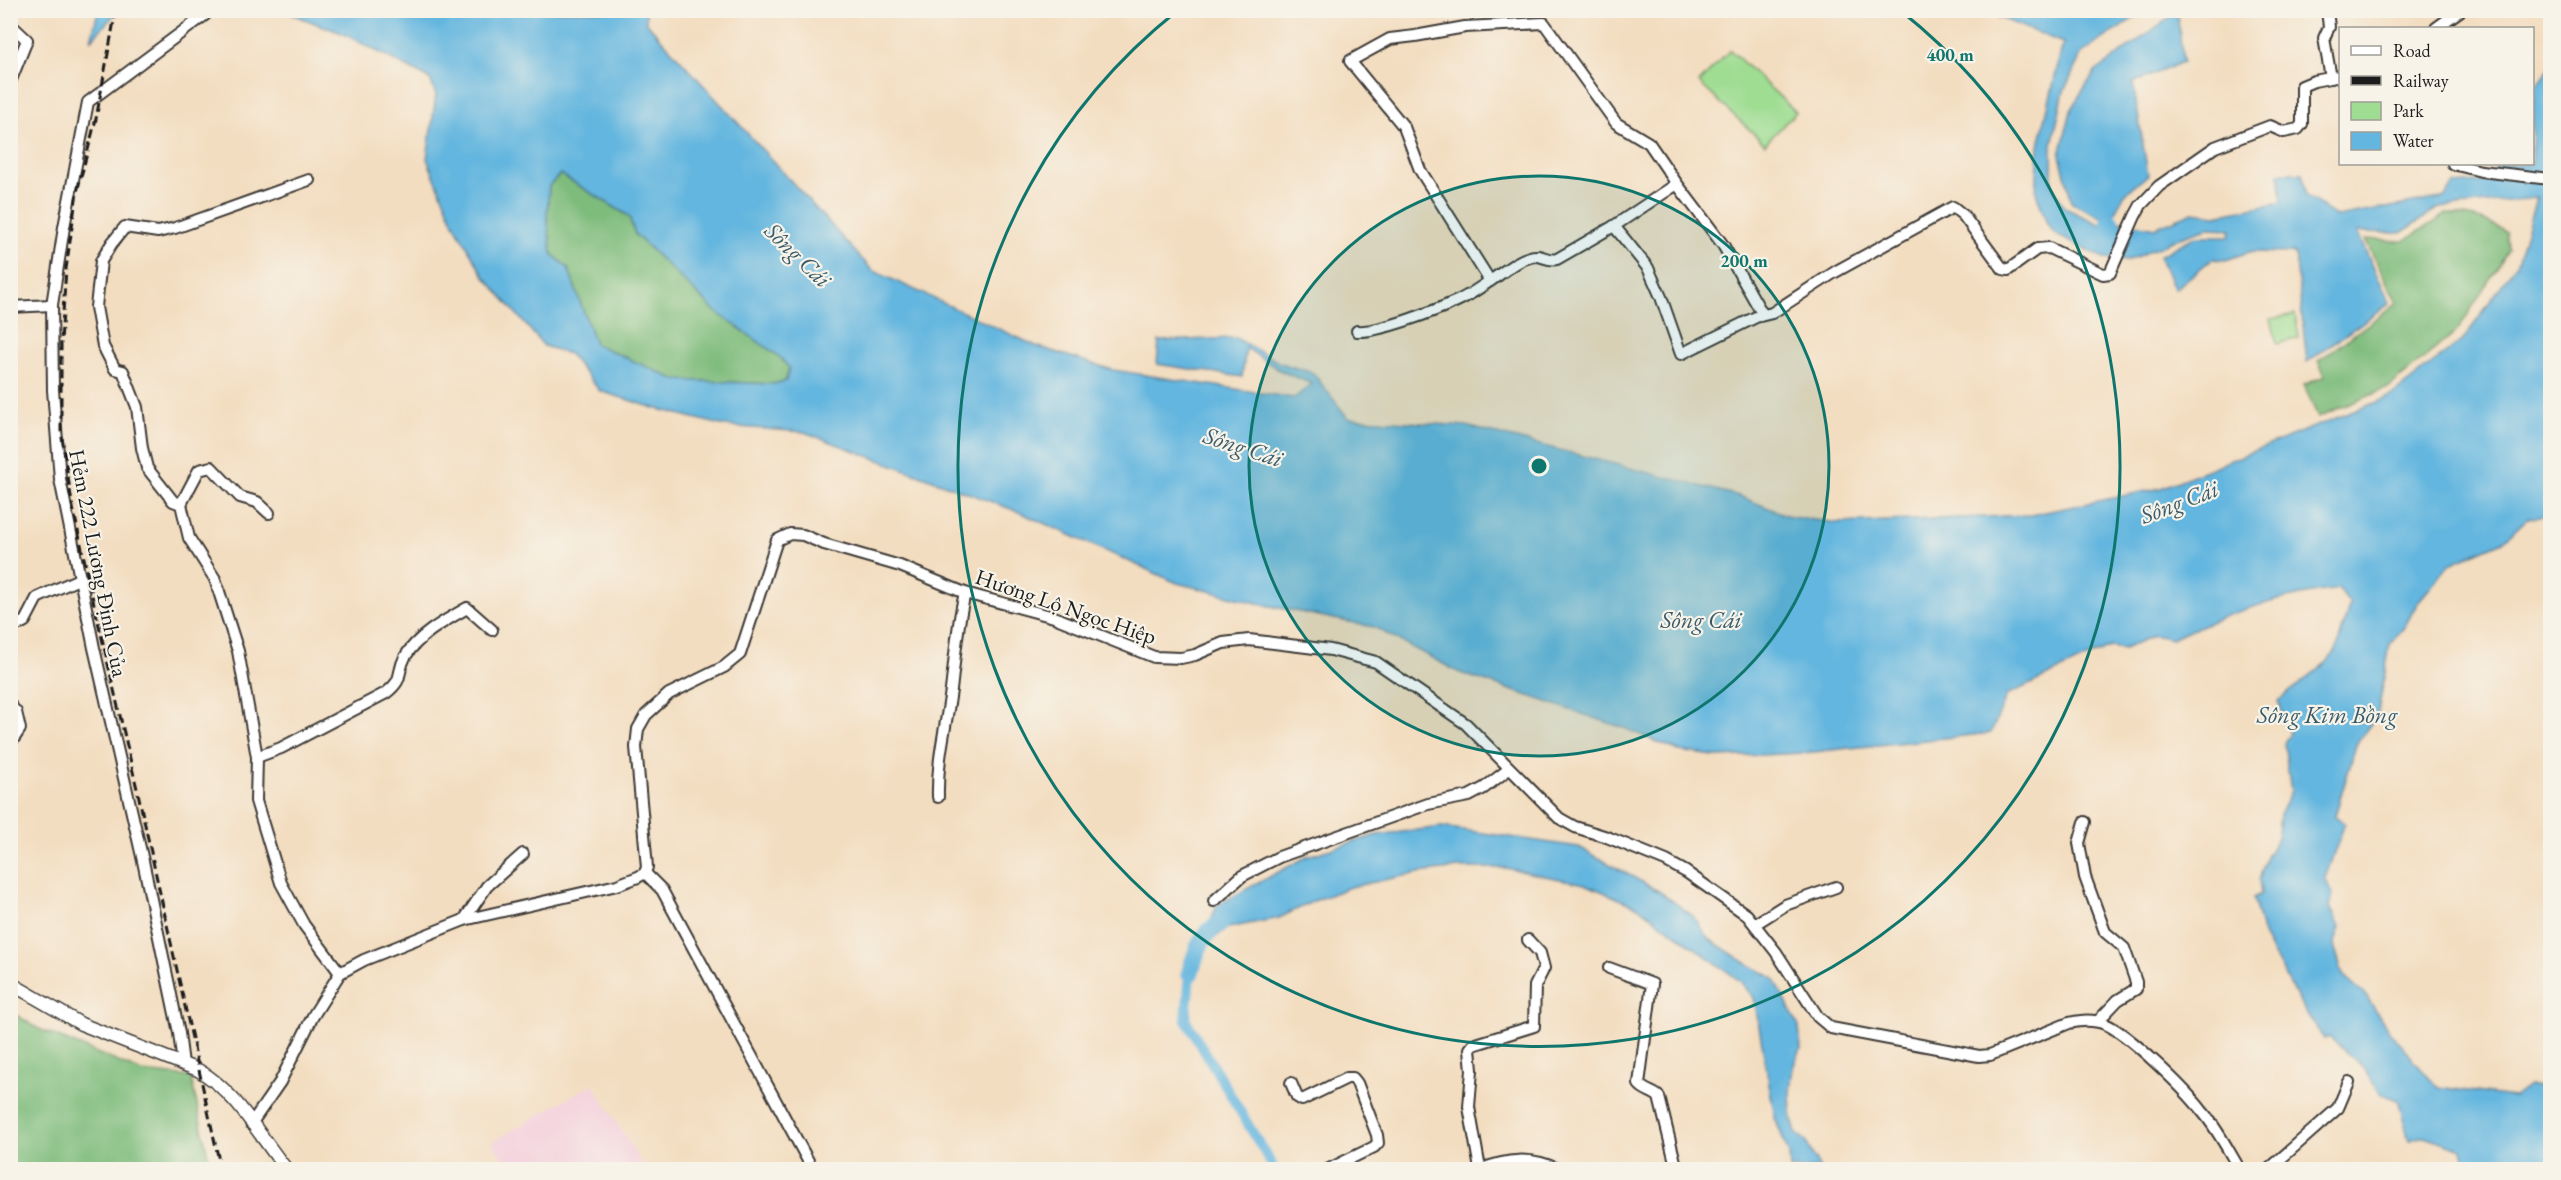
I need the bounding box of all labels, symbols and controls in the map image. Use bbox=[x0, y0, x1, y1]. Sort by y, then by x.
legend bbox=[2339, 27, 2534, 165]
text: Road bbox=[2393, 39, 2432, 62]
text: 400 m bbox=[1926, 43, 1974, 66]
text: Railway bbox=[2393, 69, 2449, 92]
text: Park bbox=[2393, 99, 2424, 122]
text: Water bbox=[2393, 129, 2434, 152]
water label: Sông Cái bbox=[758, 215, 839, 295]
text: 200 m bbox=[1720, 249, 1768, 272]
water label: Sông Cái bbox=[1199, 419, 1287, 474]
street label: Hẻm 222 Lương Định Của bbox=[62, 447, 135, 680]
centre of rings bbox=[1529, 456, 1549, 476]
water label: Sông Cái bbox=[2134, 472, 2223, 531]
street label: Hương Lộ Ngọc Hiệp bbox=[972, 562, 1160, 651]
water label: Sông Cái bbox=[1659, 604, 1743, 635]
water label: Sông Kim Bồng bbox=[2256, 699, 2398, 730]

